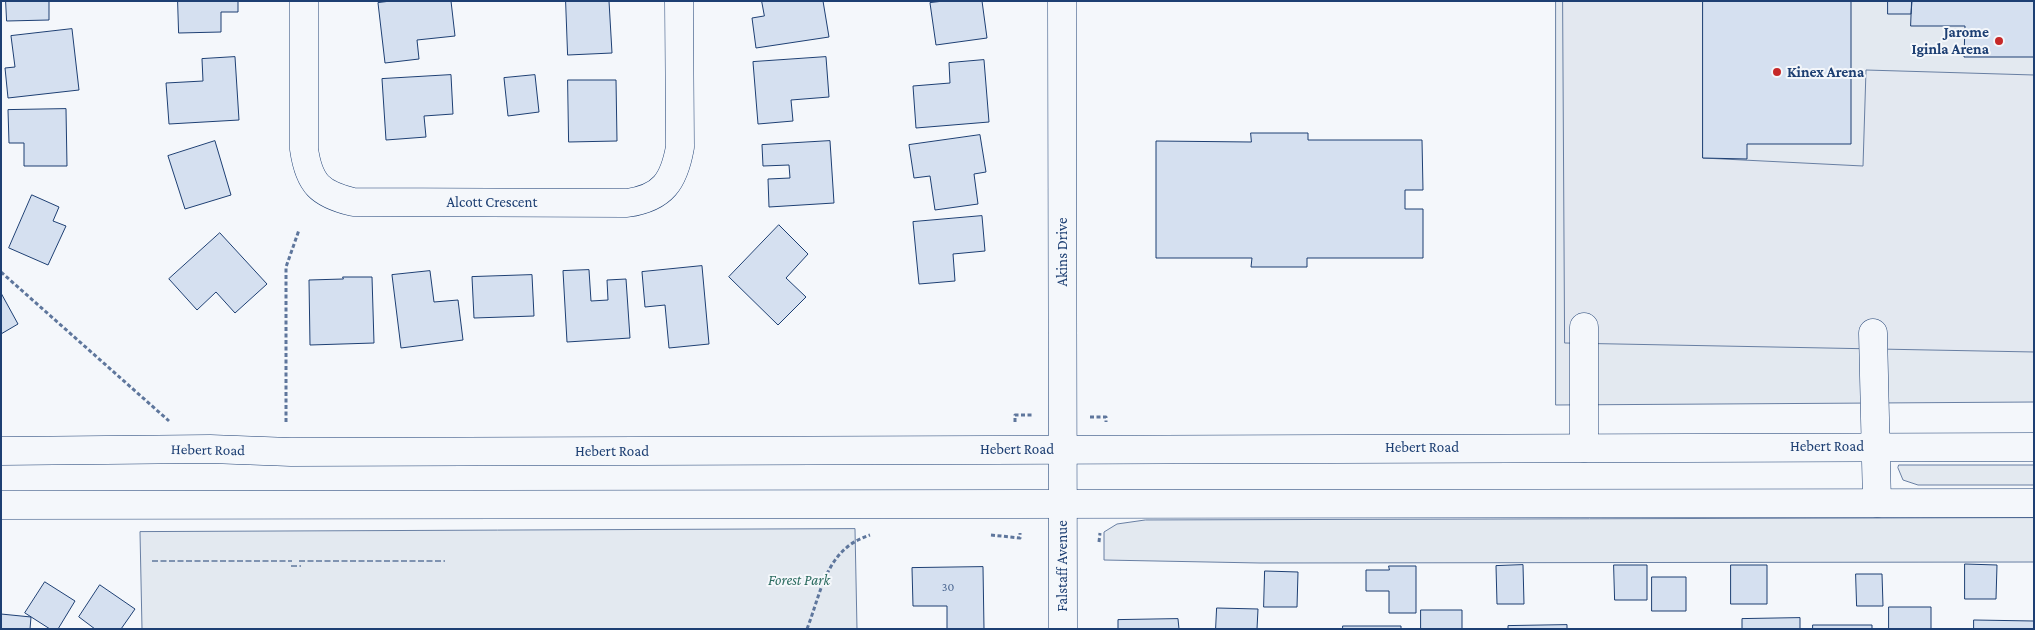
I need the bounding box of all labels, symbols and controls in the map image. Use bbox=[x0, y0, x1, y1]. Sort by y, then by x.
place label: Jarome Iginla Arena bbox=[1911, 23, 1989, 58]
marker: Jarome Iginla Arena bbox=[1993, 35, 2005, 47]
place label: Kinex Arena bbox=[1787, 63, 1864, 81]
marker: Kinex Arena bbox=[1771, 66, 1783, 78]
street label: Alcott Crescent bbox=[447, 193, 537, 211]
street label: Akins Drive bbox=[1053, 218, 1071, 286]
street label: Hebert Road bbox=[1790, 437, 1864, 455]
street label: Hebert Road bbox=[1385, 438, 1459, 456]
street label: Hebert Road bbox=[171, 440, 245, 460]
street label: Hebert Road bbox=[980, 440, 1054, 458]
street label: Hebert Road bbox=[575, 442, 649, 460]
street label: Falstaff Avenue bbox=[1053, 520, 1071, 612]
park label: Forest Park bbox=[768, 571, 830, 589]
house number: 30 bbox=[942, 580, 954, 594]

